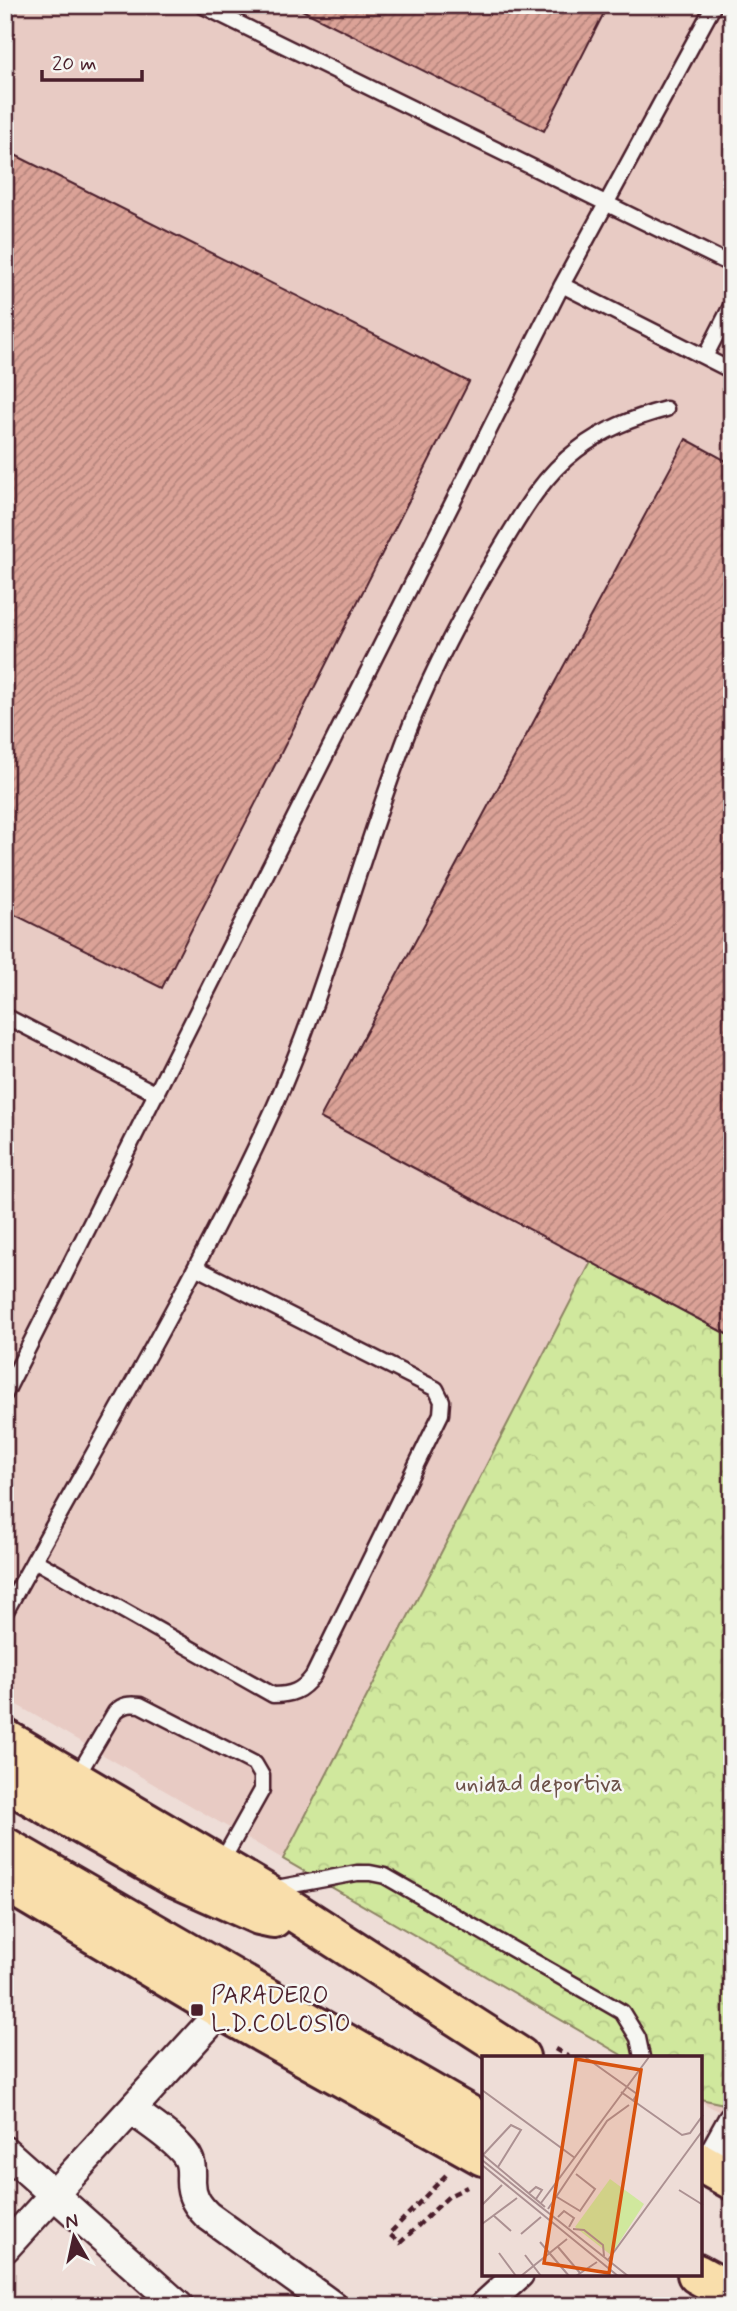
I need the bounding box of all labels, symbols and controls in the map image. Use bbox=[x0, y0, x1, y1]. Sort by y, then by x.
scale bar bbox=[42, 38, 142, 82]
text: 20 m bbox=[52, 50, 97, 78]
park label: unidad deportiva bbox=[455, 1769, 623, 1800]
place label: PARADERO L.D.COLOSIO bbox=[211, 1981, 351, 2040]
marker: PARADERO L.D.COLOSIO bbox=[189, 2002, 205, 2018]
inset map bbox=[482, 2056, 702, 2276]
north arrow bbox=[38, 2202, 108, 2272]
text: N bbox=[63, 2208, 80, 2235]

